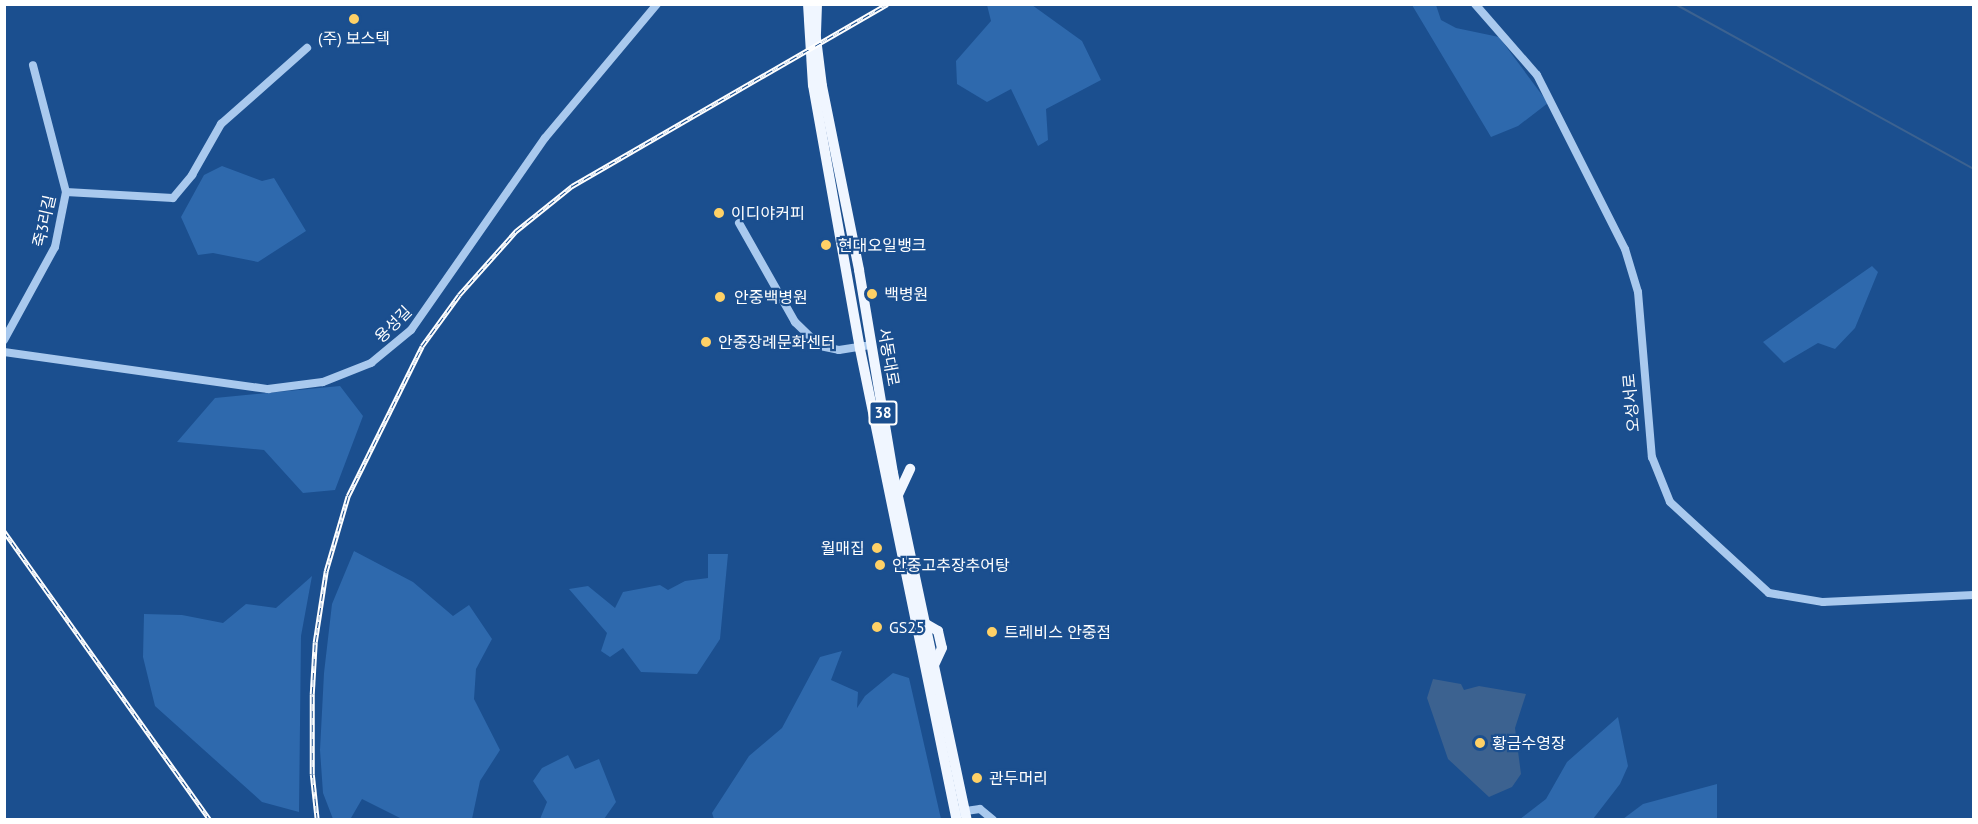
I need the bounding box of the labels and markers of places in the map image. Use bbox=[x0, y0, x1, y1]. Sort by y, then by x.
marker: (주) 보스텍 bbox=[347, 12, 361, 26]
place label: (주) 보스텍 bbox=[318, 28, 390, 48]
place label: 이디야커피 bbox=[731, 203, 805, 223]
marker: 이디야커피 bbox=[712, 206, 726, 220]
place label: 현대오일뱅크 bbox=[838, 235, 926, 255]
marker: 현대오일뱅크 bbox=[819, 238, 833, 252]
place label: 백병원 bbox=[884, 284, 928, 304]
place label: 안중백병원 bbox=[734, 287, 808, 307]
marker: 백병원 bbox=[865, 287, 879, 301]
marker: 안중백병원 bbox=[711, 288, 729, 306]
place label: 안중장례문화센터 bbox=[718, 332, 836, 352]
marker: 안중장례문화센터 bbox=[699, 335, 713, 349]
place label: 월매집 bbox=[821, 538, 865, 558]
marker: 월매집 bbox=[870, 541, 884, 555]
place label: 안중고추장추어탕 bbox=[892, 555, 1010, 575]
marker: 안중고추장추어탕 bbox=[873, 558, 887, 572]
place label: GS25 bbox=[889, 617, 925, 637]
marker: GS25 bbox=[870, 620, 884, 634]
place label: 트레비스 안중점 bbox=[1004, 622, 1111, 642]
marker: 트레비스 안중점 bbox=[985, 625, 999, 639]
place label: 황금수영장 bbox=[1492, 733, 1566, 753]
marker: 황금수영장 bbox=[1473, 736, 1487, 750]
place label: 관두머리 bbox=[989, 768, 1048, 788]
marker: 관두머리 bbox=[970, 771, 984, 785]

